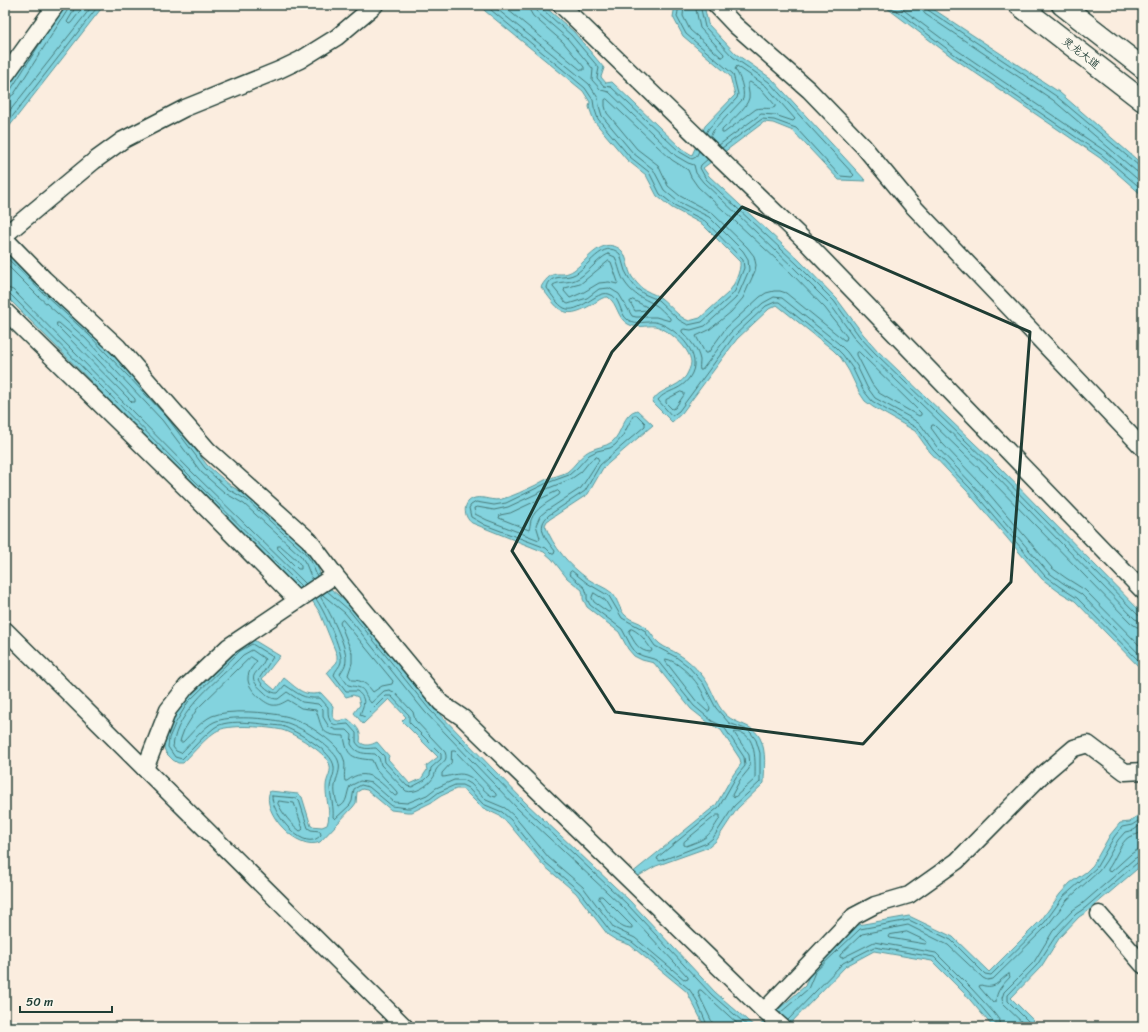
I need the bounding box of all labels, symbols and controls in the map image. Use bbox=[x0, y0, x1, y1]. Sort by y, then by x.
street label: 灵龙大道 bbox=[1058, 32, 1104, 74]
scale bar bbox=[20, 988, 112, 1014]
text: 50 m bbox=[26, 991, 53, 1013]

